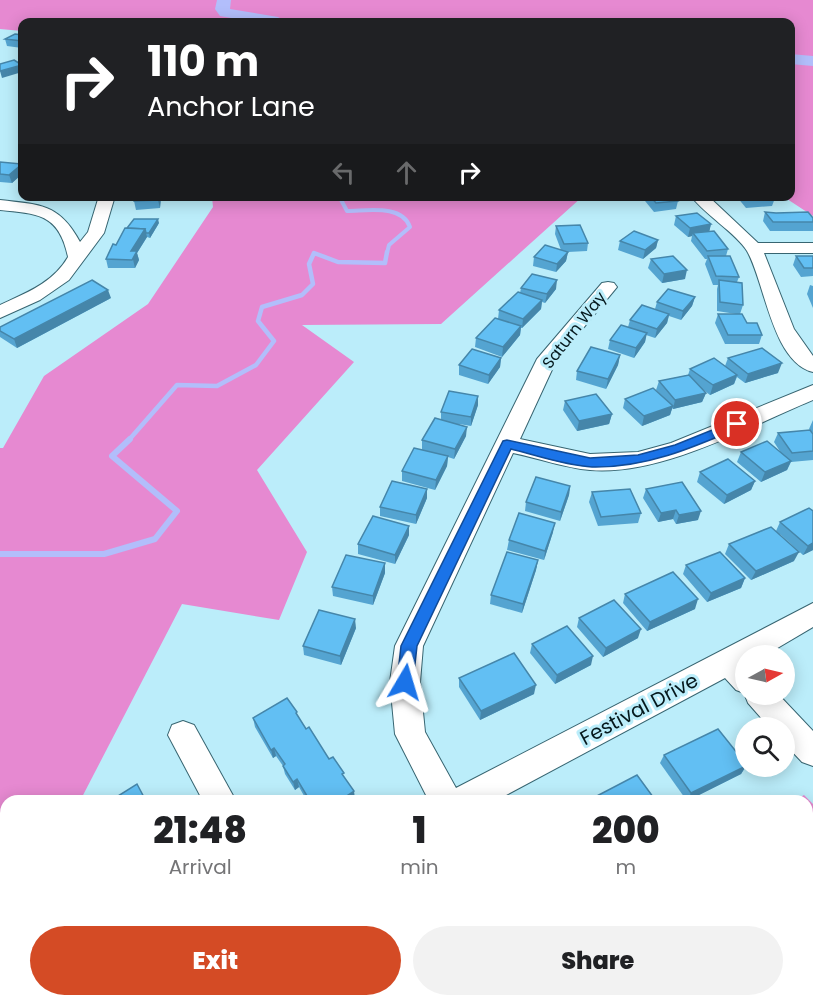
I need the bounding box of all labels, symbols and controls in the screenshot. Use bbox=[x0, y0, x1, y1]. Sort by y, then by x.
text: 110 m bbox=[147, 32, 259, 91]
icon: right bbox=[48, 42, 126, 120]
text: Anchor Lane bbox=[147, 88, 315, 125]
icon: left bbox=[327, 156, 360, 189]
icon: ahead bbox=[390, 156, 423, 189]
icon: right bbox=[453, 156, 486, 189]
street label: Saturn Way bbox=[537, 287, 611, 373]
pin bbox=[711, 398, 762, 449]
icon: arrive bbox=[720, 407, 753, 440]
north arrow bbox=[735, 645, 795, 705]
map controls bbox=[735, 645, 795, 777]
position arrow bbox=[373, 650, 437, 714]
street label: Festival Drive bbox=[575, 666, 703, 752]
button: search bbox=[735, 717, 795, 777]
text: 21:48 bbox=[153, 805, 247, 856]
text: 1 bbox=[412, 805, 426, 856]
text: 200 bbox=[592, 805, 660, 856]
text: Arrival bbox=[169, 853, 232, 881]
text: min bbox=[400, 853, 439, 881]
text: m bbox=[616, 853, 636, 881]
button: Exit bbox=[30, 926, 401, 995]
button: Share bbox=[413, 926, 783, 995]

